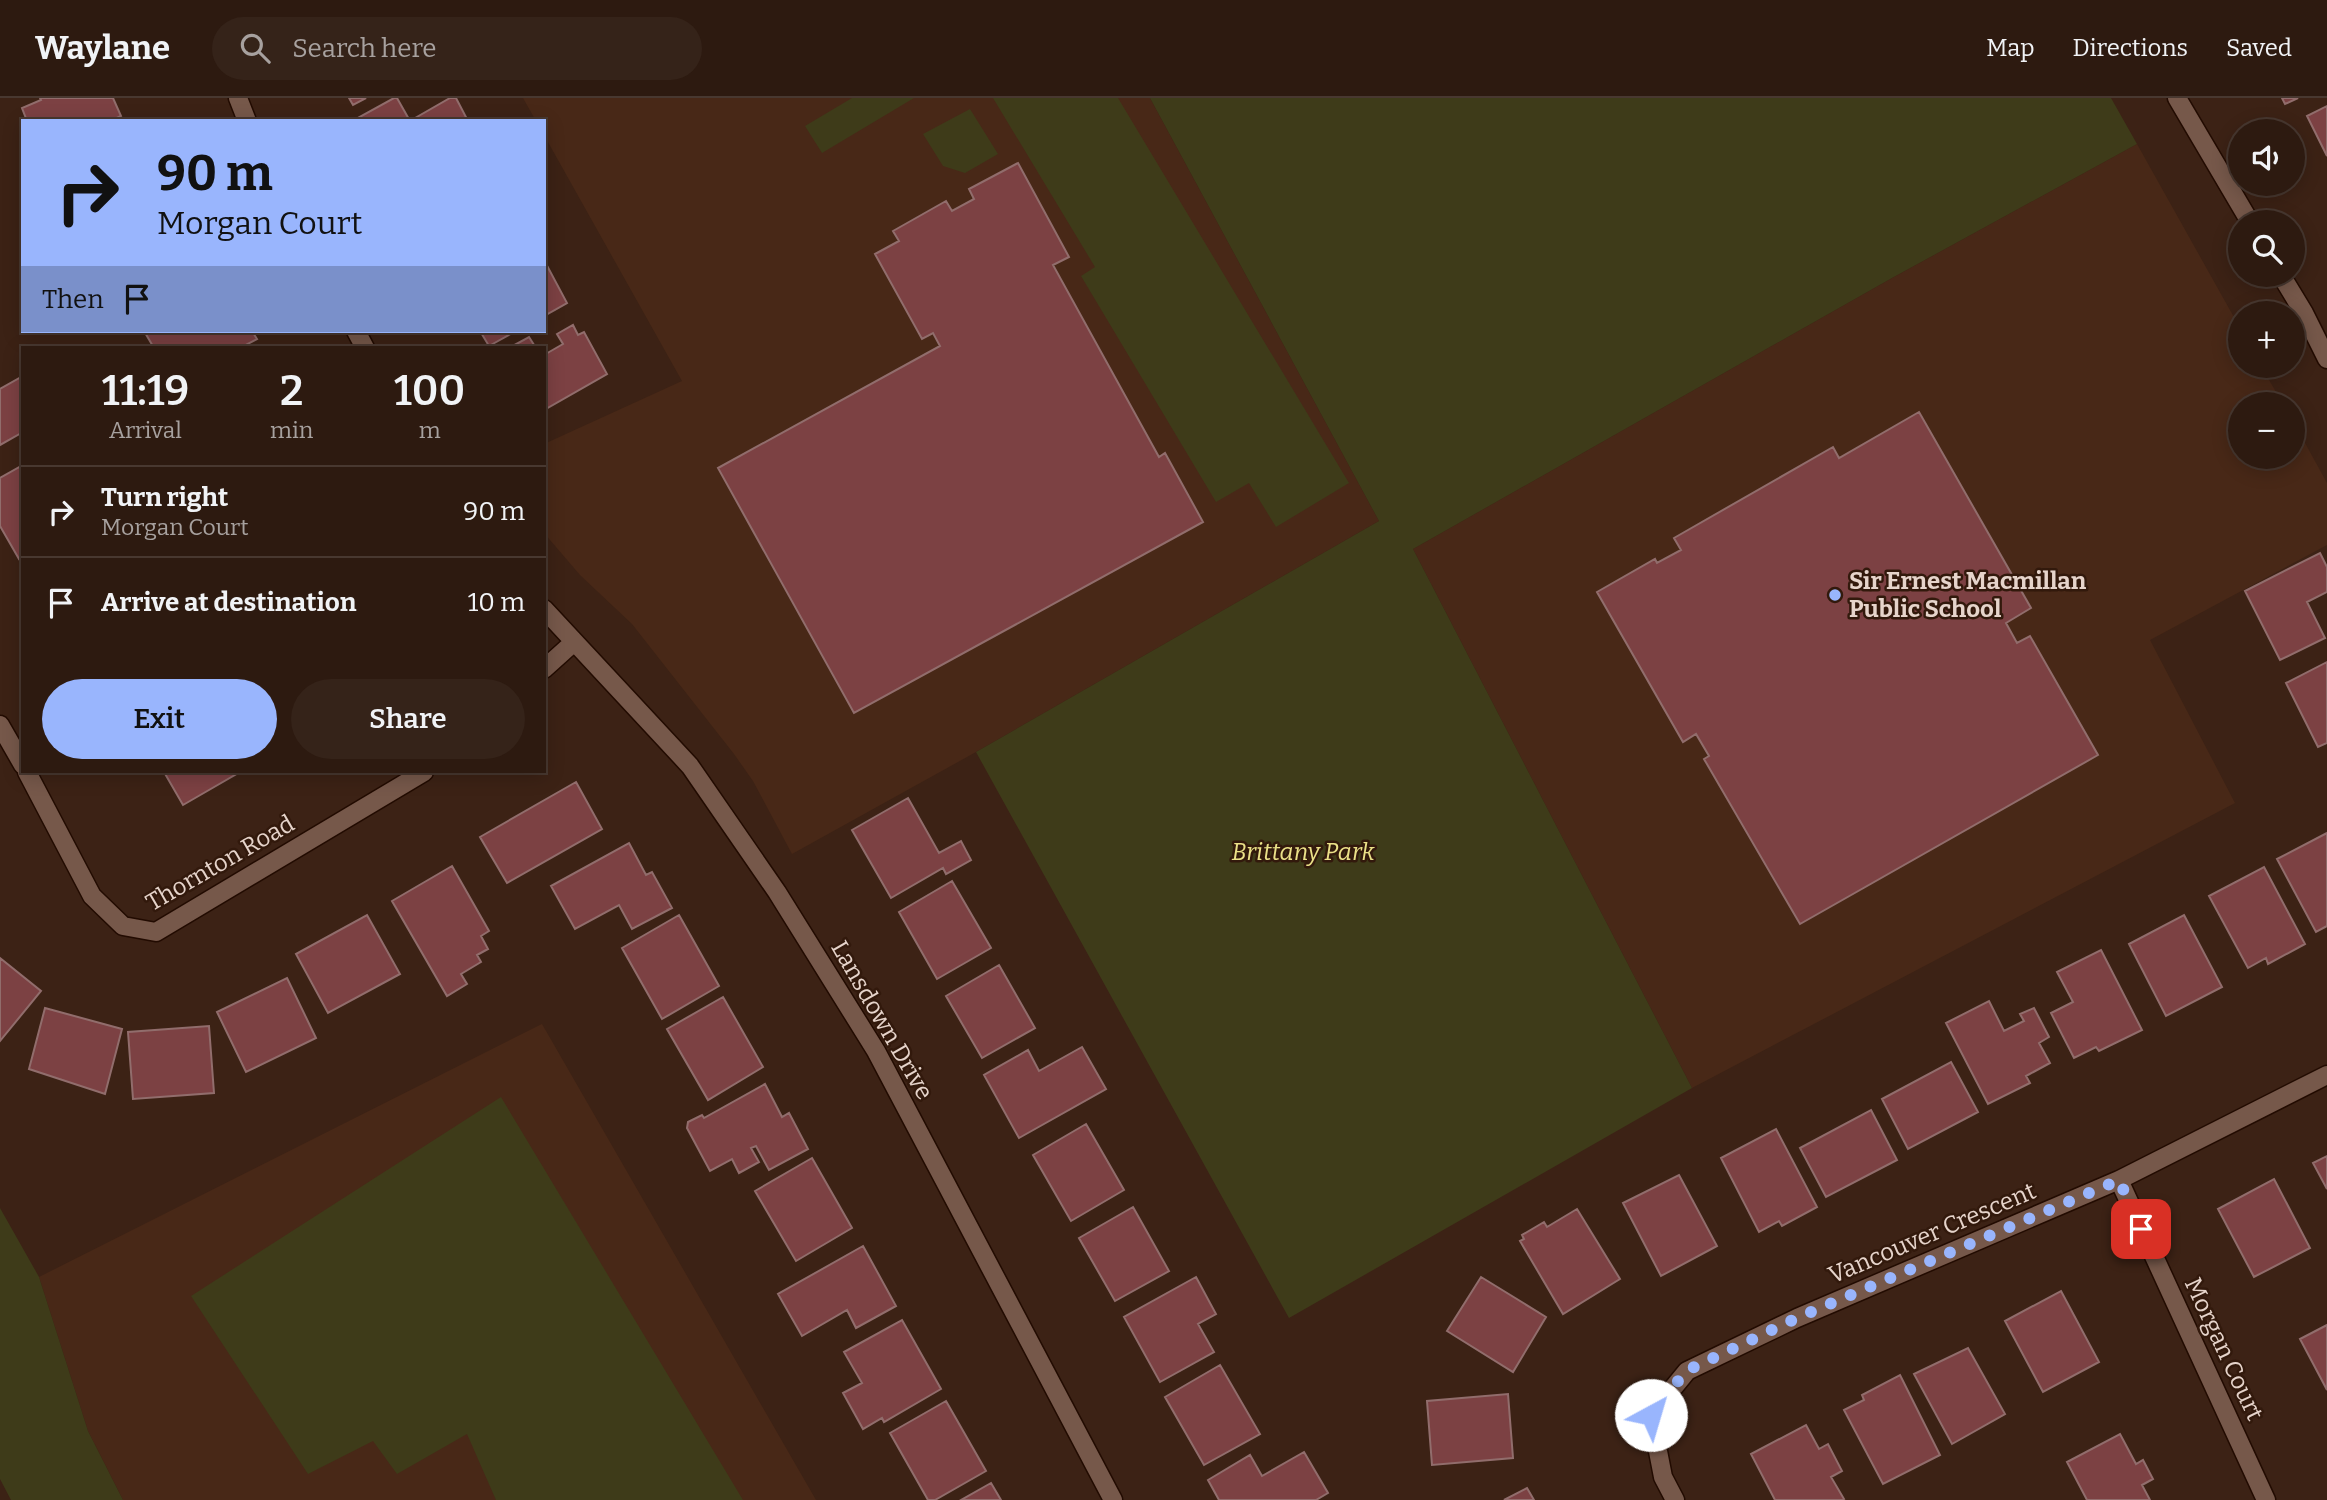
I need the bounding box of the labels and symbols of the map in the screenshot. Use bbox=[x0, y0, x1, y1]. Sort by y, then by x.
place label: Sir Ernest Macmillan Public School bbox=[1849, 567, 2087, 623]
marker: Sir Ernest Macmillan Public School bbox=[1827, 587, 1843, 603]
street label: Thornton Road bbox=[141, 809, 299, 917]
park label: Brittany Park bbox=[1232, 838, 1375, 866]
street label: Lansdown Drive bbox=[825, 936, 939, 1104]
street label: Vancouver Crescent bbox=[1824, 1177, 2040, 1289]
pin bbox=[2111, 1199, 2171, 1259]
street label: Morgan Court bbox=[2179, 1273, 2269, 1425]
position arrow bbox=[1614, 1378, 1688, 1452]

